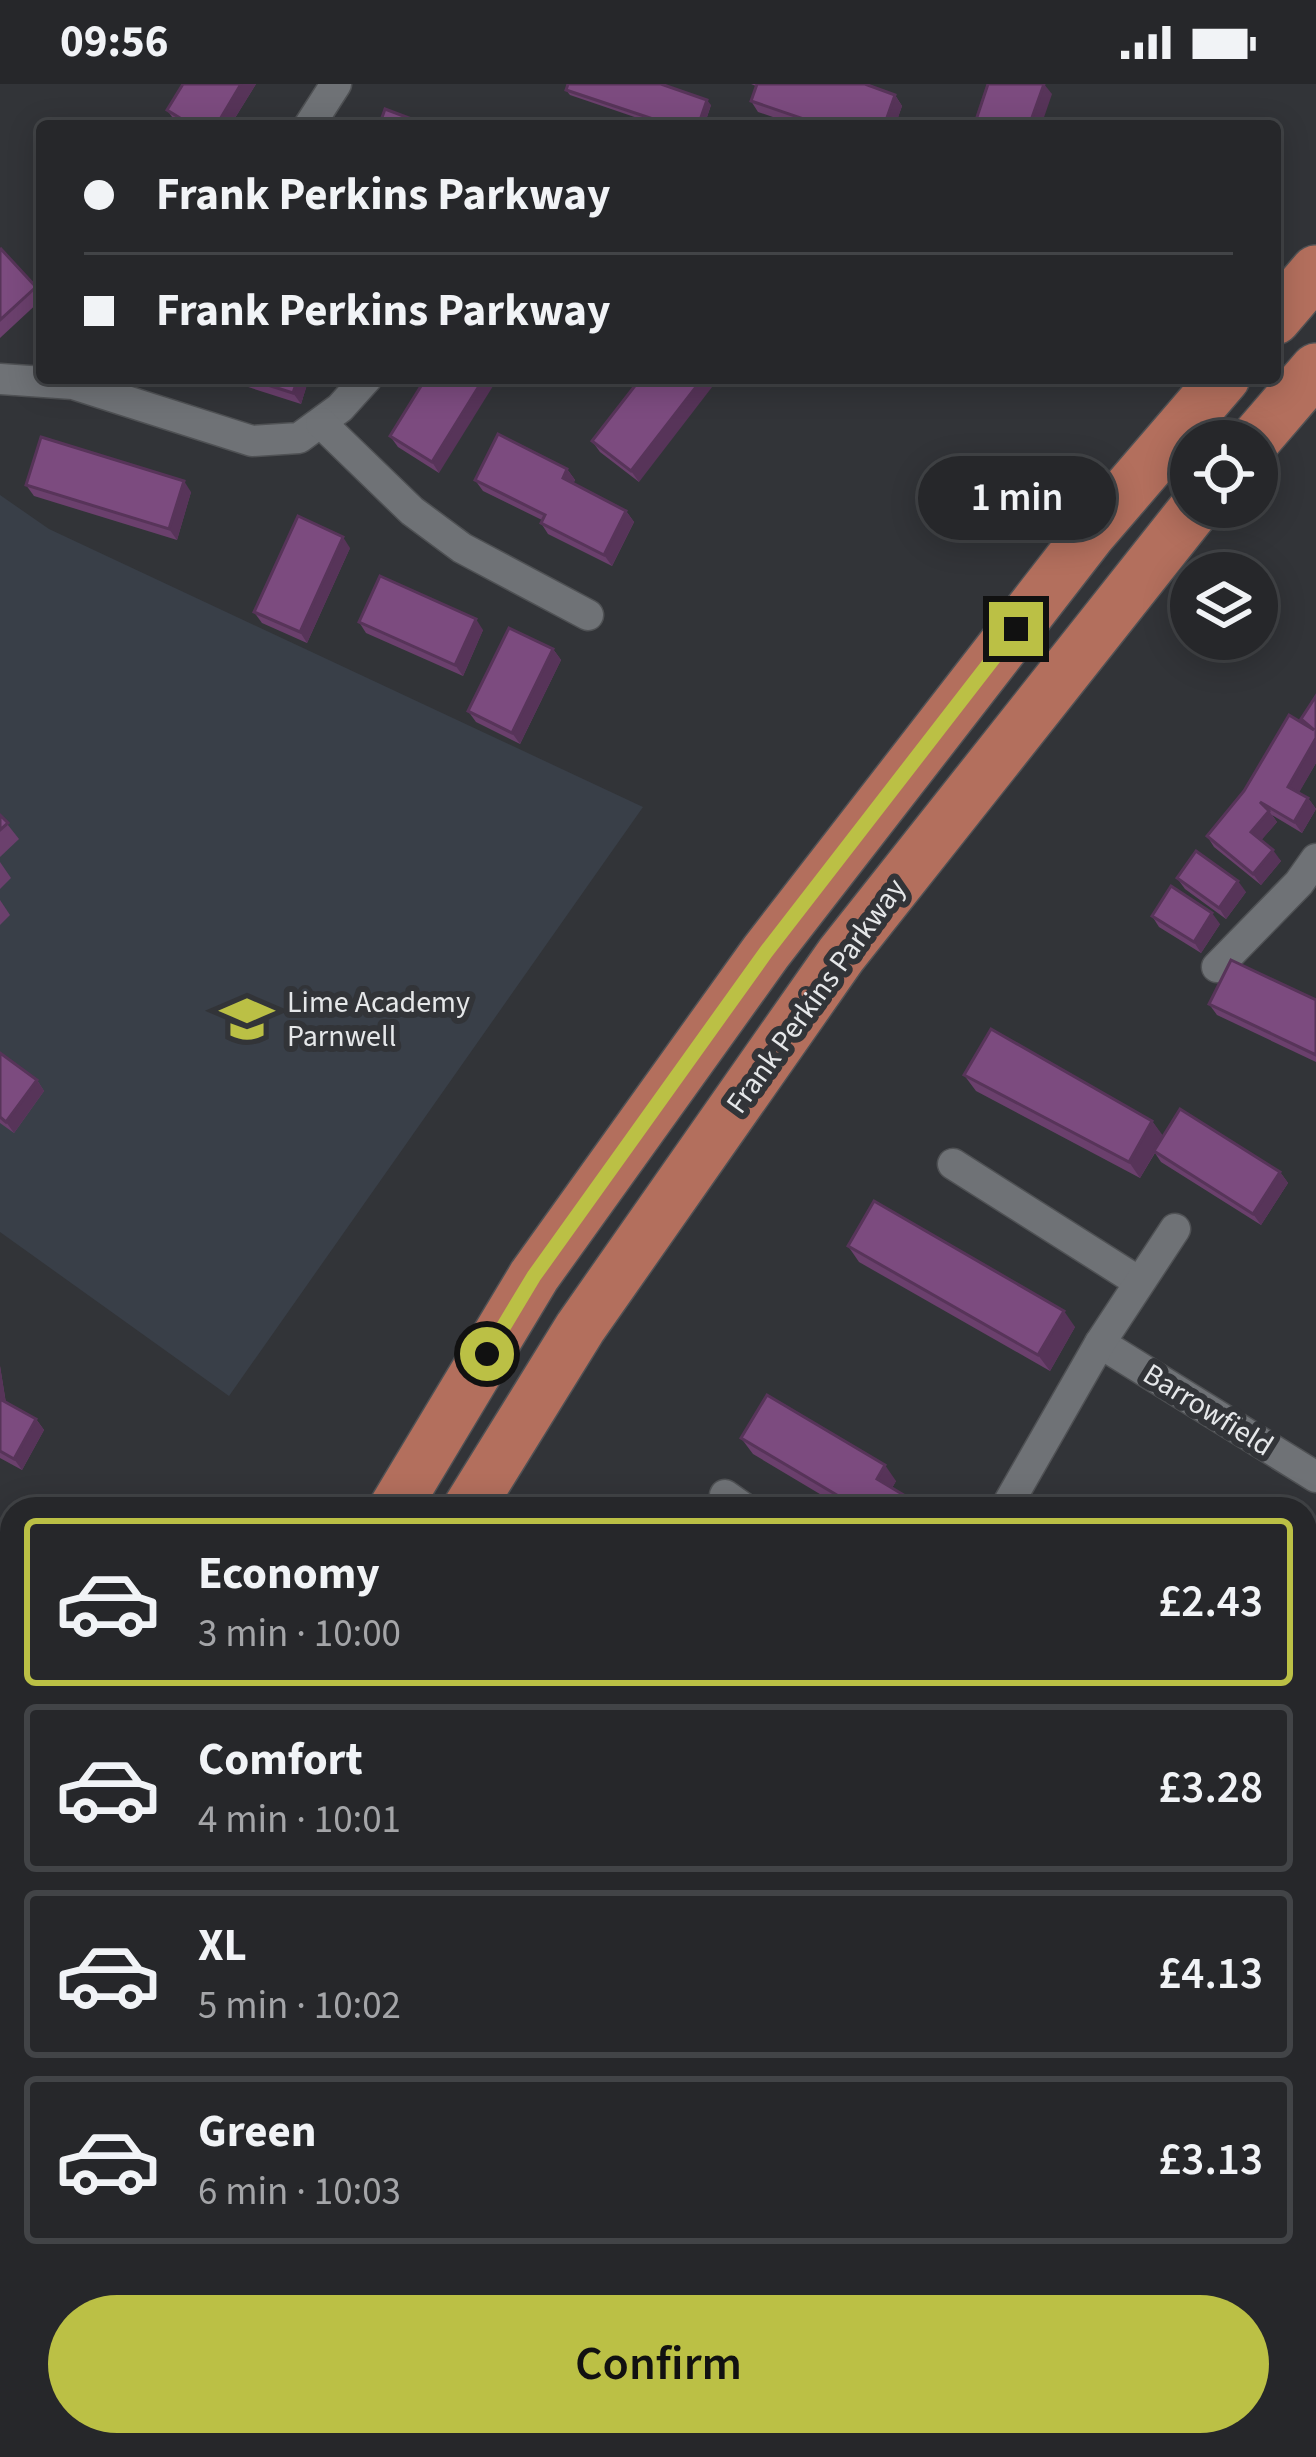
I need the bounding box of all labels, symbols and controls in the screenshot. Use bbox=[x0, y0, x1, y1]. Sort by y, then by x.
text: 09:56 bbox=[60, 10, 169, 74]
text: Frank Perkins Parkway bbox=[156, 163, 611, 227]
text: Frank Perkins Parkway bbox=[156, 279, 611, 343]
map controls bbox=[1170, 420, 1278, 660]
button: locate bbox=[1170, 420, 1278, 528]
callout: 1 min bbox=[917, 455, 1115, 539]
text: 1 min bbox=[971, 470, 1063, 526]
button: layers bbox=[1170, 552, 1278, 660]
route end bbox=[989, 602, 1043, 656]
street label: Frank Perkins Parkway bbox=[716, 869, 916, 1123]
place label: Lime Academy Parnwell bbox=[287, 981, 470, 1058]
school or university icon: Lime Academy Parnwell bbox=[218, 990, 276, 1048]
route start bbox=[460, 1327, 514, 1381]
street label: Barrowfield bbox=[1135, 1353, 1281, 1467]
text: Economy bbox=[198, 1542, 380, 1606]
icon: car bbox=[54, 1548, 162, 1656]
text: £2.43 bbox=[1158, 1570, 1263, 1634]
text: 3 min · 10:00 bbox=[198, 1606, 401, 1662]
text: Comfort bbox=[198, 1728, 363, 1792]
icon: car bbox=[54, 1734, 162, 1842]
text: £3.28 bbox=[1158, 1756, 1263, 1820]
text: 4 min · 10:01 bbox=[198, 1792, 401, 1848]
text: XL bbox=[198, 1914, 247, 1978]
icon: car bbox=[54, 1920, 162, 2028]
text: £4.13 bbox=[1158, 1942, 1263, 2006]
text: 5 min · 10:02 bbox=[198, 1978, 401, 2034]
text: Green bbox=[198, 2100, 317, 2164]
icon: car bbox=[54, 2106, 162, 2214]
text: £3.13 bbox=[1158, 2128, 1263, 2192]
text: 6 min · 10:03 bbox=[198, 2164, 401, 2220]
button: Confirm bbox=[48, 2295, 1269, 2433]

